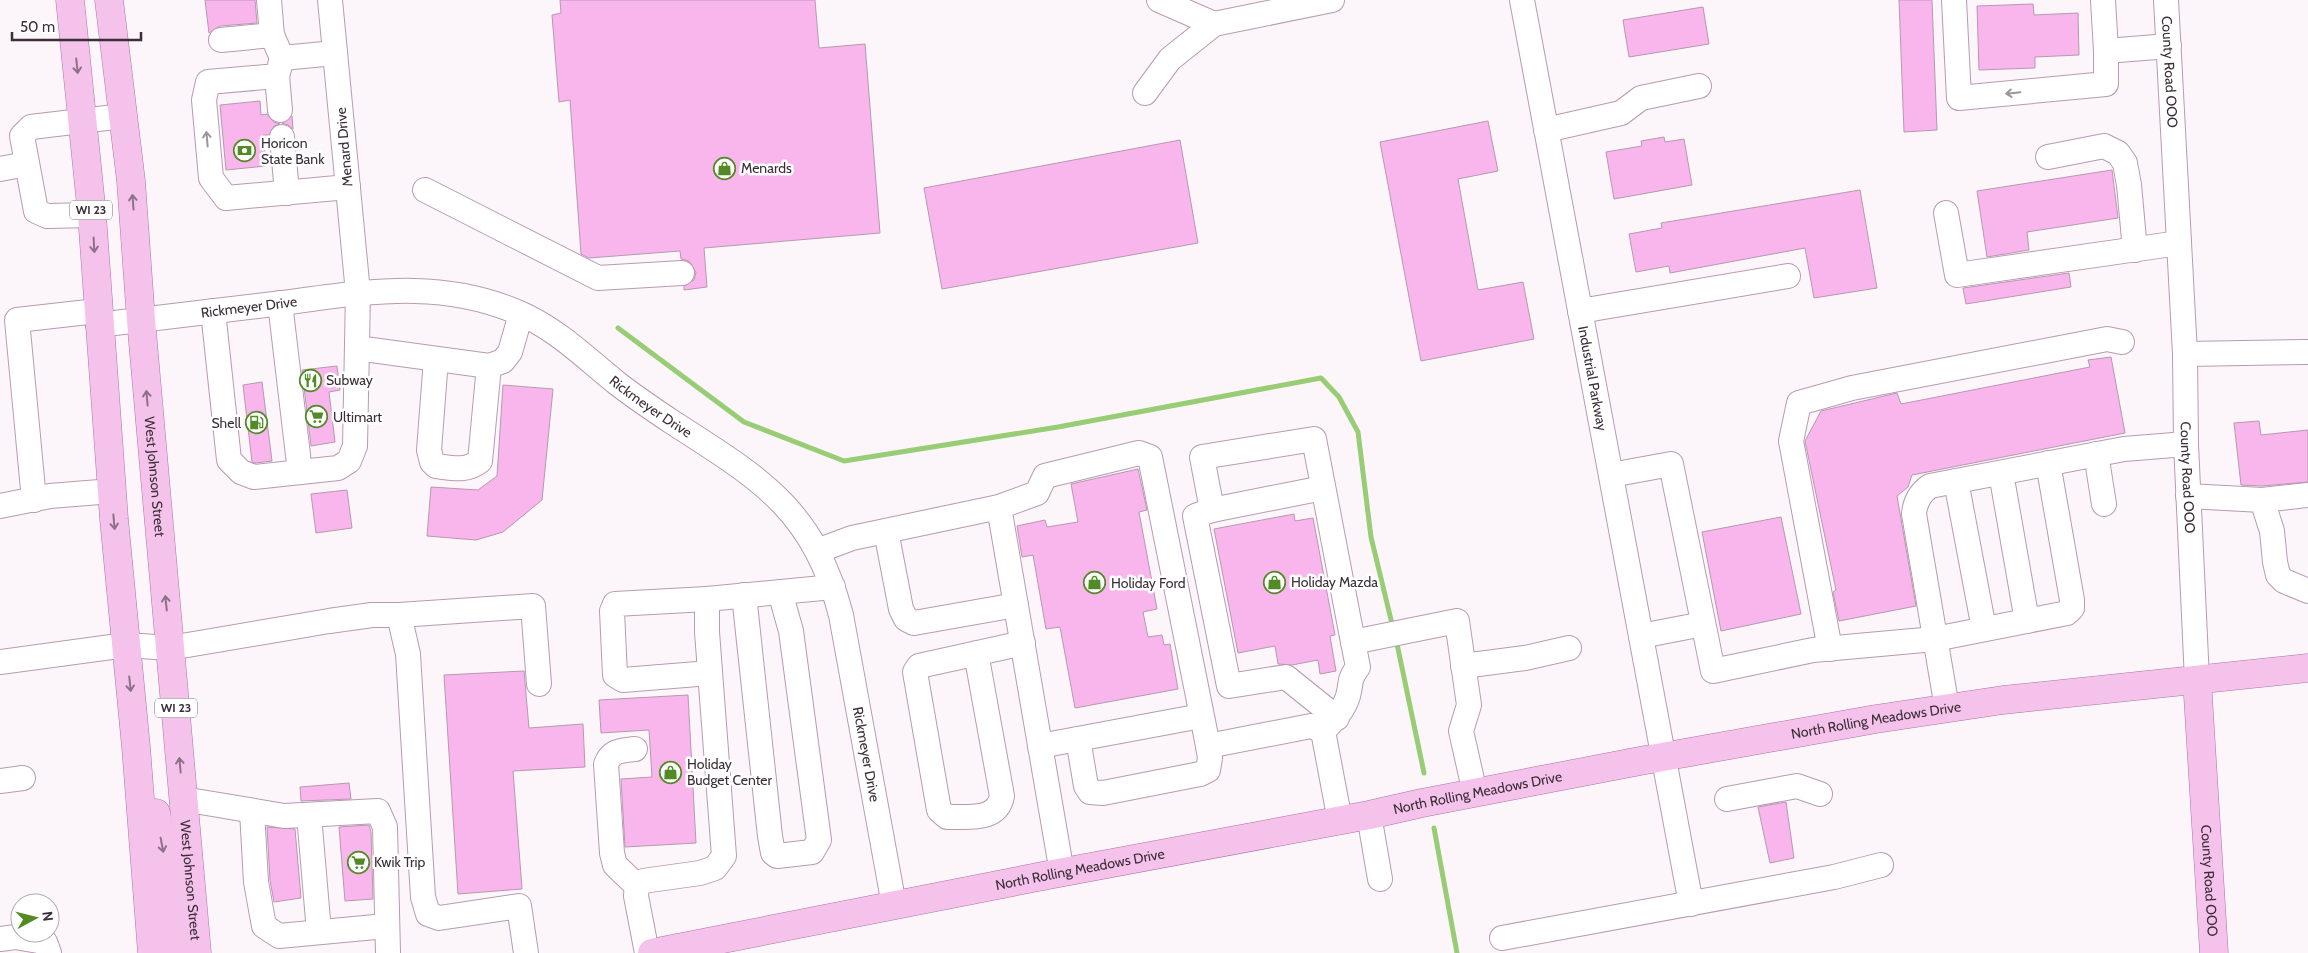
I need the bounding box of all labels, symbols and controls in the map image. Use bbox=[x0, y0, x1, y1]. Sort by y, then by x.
scale bar bbox=[12, 10, 141, 42]
street label: County Road OOO bbox=[2158, 15, 2182, 129]
text: 50 m bbox=[20, 18, 55, 36]
one-way arrow bbox=[72, 58, 82, 74]
one-way arrow bbox=[2005, 88, 2021, 98]
street label: Menard Drive bbox=[332, 107, 356, 187]
one-way arrow bbox=[202, 131, 212, 147]
place label: Horicon State Bank bbox=[261, 134, 325, 168]
bank icon: Horicon State Bank bbox=[233, 139, 257, 163]
shop icon: Menards bbox=[713, 156, 737, 180]
place label: Menards bbox=[741, 159, 792, 177]
one-way arrow bbox=[128, 194, 137, 210]
road number: WI 23 bbox=[70, 200, 112, 220]
one-way arrow bbox=[89, 237, 98, 253]
street label: Rickmeyer Drive bbox=[200, 292, 298, 322]
street label: Industrial Parkway bbox=[1574, 324, 1611, 432]
restaurant icon: Subway bbox=[298, 368, 322, 392]
place label: Subway bbox=[326, 371, 373, 389]
street label: Rickmeyer Drive bbox=[606, 372, 695, 441]
one-way arrow bbox=[143, 390, 152, 406]
supermarket icon: Ultimart bbox=[305, 405, 329, 429]
place label: Ultimart bbox=[333, 408, 382, 426]
fuel station icon: Shell bbox=[245, 411, 269, 435]
place label: Shell bbox=[212, 414, 242, 432]
street label: West Johnson Street bbox=[141, 416, 169, 538]
street label: County Road OOO bbox=[2177, 421, 2199, 534]
one-way arrow bbox=[109, 514, 119, 530]
shop icon: Holiday Mazda bbox=[1263, 570, 1287, 594]
shop icon: Holiday Ford bbox=[1083, 571, 1107, 595]
place label: Holiday Mazda bbox=[1291, 573, 1378, 591]
place label: Holiday Ford bbox=[1111, 574, 1186, 592]
one-way arrow bbox=[161, 595, 171, 611]
one-way arrow bbox=[125, 676, 135, 692]
street label: North Rolling Meadows Drive bbox=[1790, 697, 1962, 743]
road number: WI 23 bbox=[155, 698, 197, 718]
street label: Rickmeyer Drive bbox=[849, 705, 884, 803]
place label: Holiday Budget Center bbox=[687, 755, 773, 789]
one-way arrow bbox=[176, 757, 185, 773]
shop icon: Holiday Budget Center bbox=[659, 760, 683, 784]
street label: North Rolling Meadows Drive bbox=[1391, 767, 1564, 818]
street label: West Johnson Street bbox=[176, 819, 205, 941]
street label: County Road OOO bbox=[2197, 824, 2222, 937]
one-way arrow bbox=[158, 836, 167, 852]
street label: North Rolling Meadows Drive bbox=[994, 844, 1166, 894]
supermarket icon: Kwik Trip bbox=[346, 850, 370, 874]
place label: Kwik Trip bbox=[374, 853, 425, 871]
north arrow bbox=[10, 893, 60, 943]
text: N bbox=[38, 910, 57, 922]

